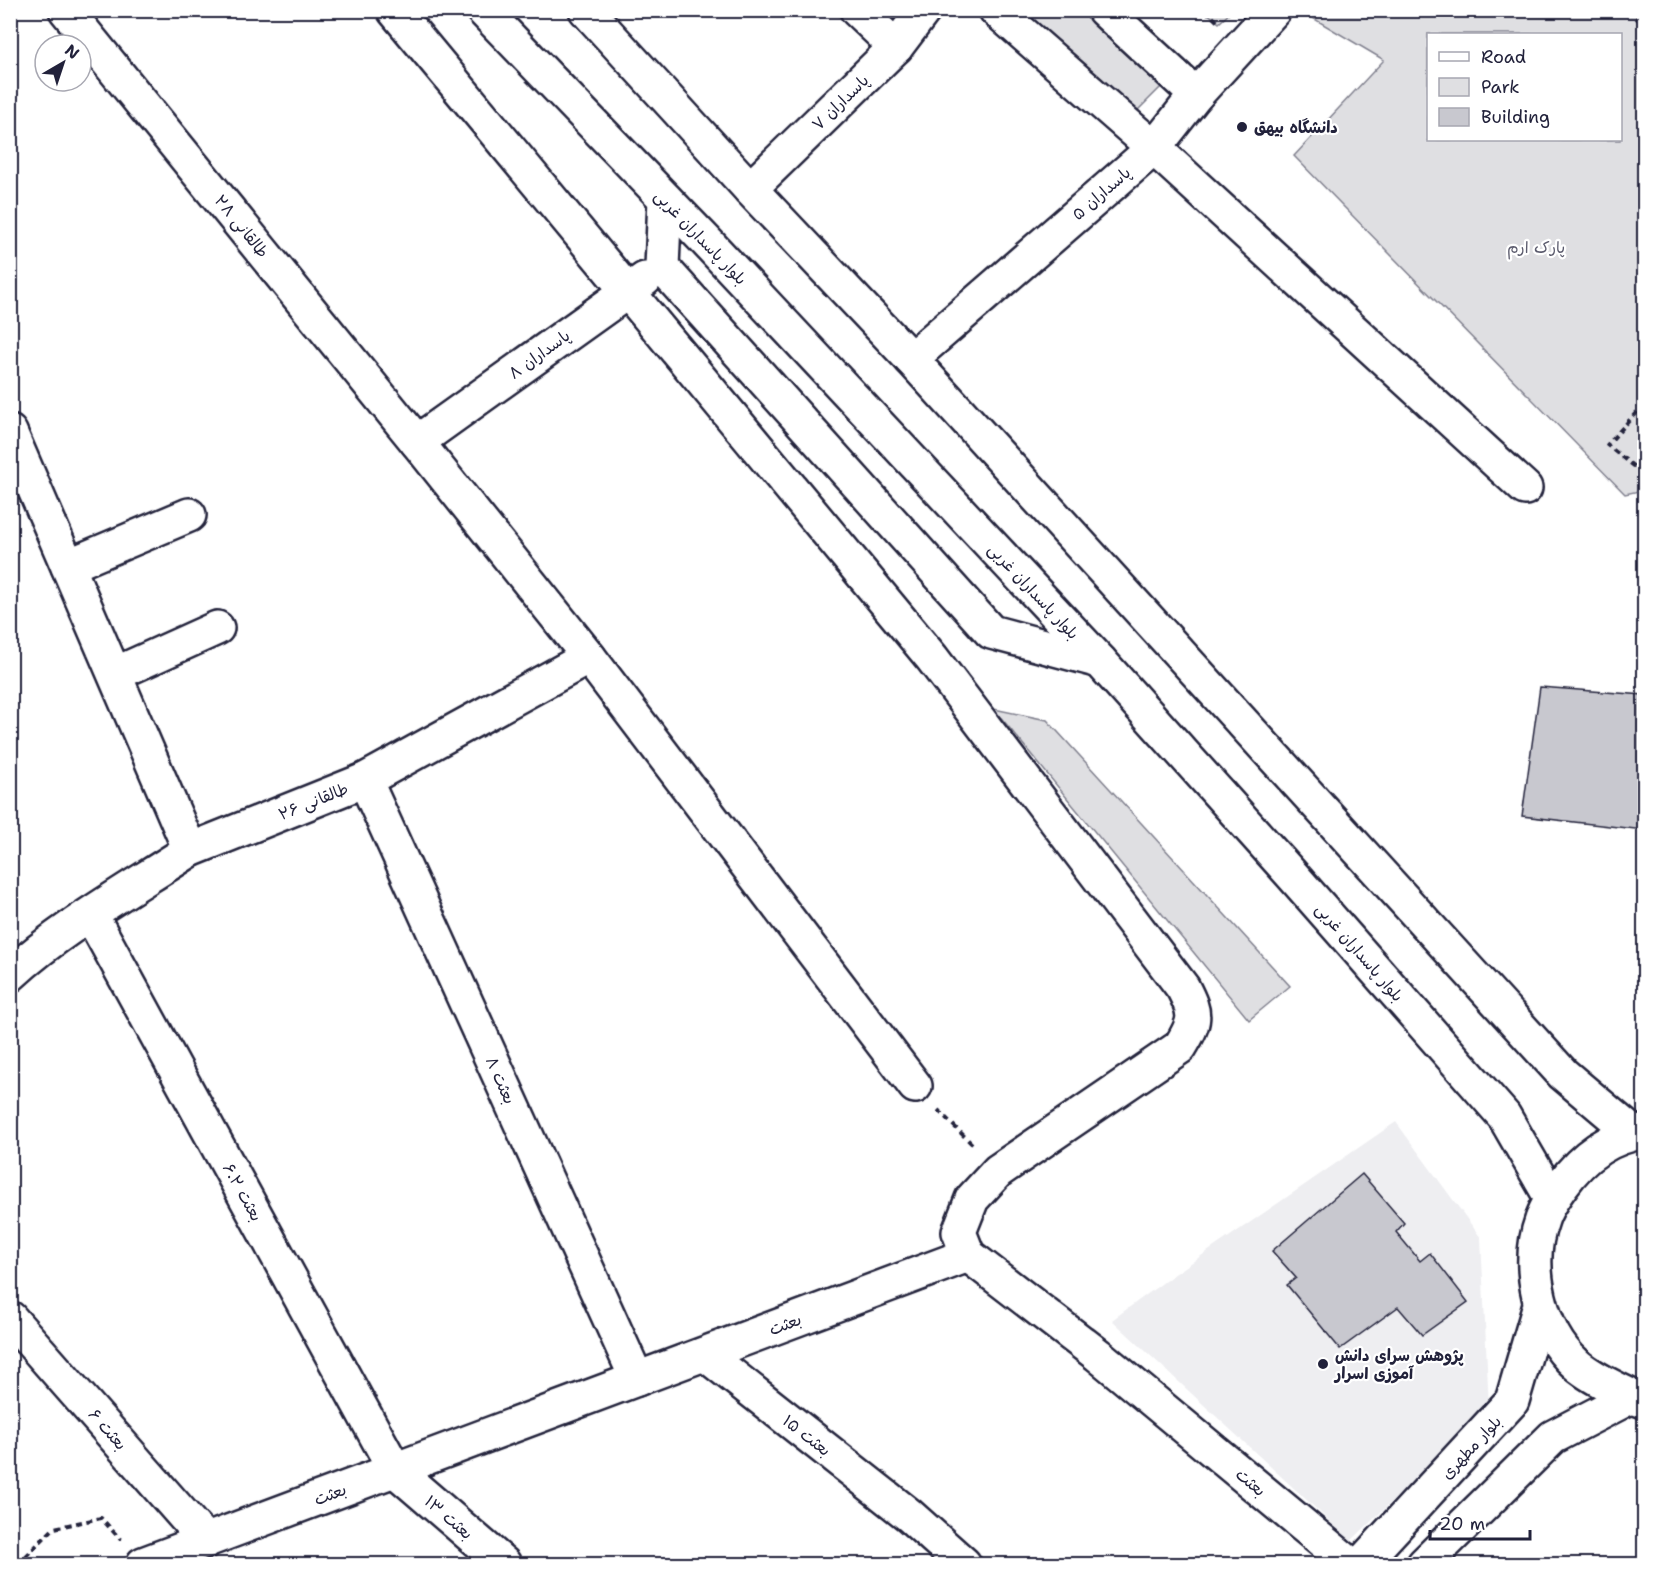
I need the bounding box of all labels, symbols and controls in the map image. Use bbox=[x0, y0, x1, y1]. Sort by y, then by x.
north arrow bbox=[33, 33, 93, 93]
legend bbox=[1427, 33, 1622, 141]
text: N bbox=[61, 40, 84, 64]
text: Road bbox=[1481, 45, 1526, 69]
street label: پاسداران ۷ bbox=[807, 70, 873, 135]
text: Park bbox=[1481, 75, 1520, 99]
text: Building bbox=[1481, 105, 1550, 129]
place label: دانشگاه بیهق bbox=[1254, 117, 1338, 138]
marker: دانشگاه بیهق bbox=[1235, 120, 1249, 134]
street label: پاسداران ۵ bbox=[1068, 162, 1135, 225]
street label: بلوار پاسداران غربی bbox=[650, 185, 751, 289]
street label: طالقانی ۲۸ bbox=[210, 191, 273, 262]
park label: پارک ارم bbox=[1507, 237, 1565, 260]
street label: پاسداران ۸ bbox=[504, 325, 574, 384]
street label: بلوار پاسداران غربی bbox=[984, 539, 1084, 644]
street label: طالقانی ۲۶ bbox=[275, 778, 351, 825]
street label: بلوار پاسداران غربی bbox=[1311, 899, 1408, 1006]
street label: بعثت ۸ bbox=[481, 1053, 520, 1107]
street label: بعثت ۶.۲ bbox=[218, 1160, 267, 1225]
street label: بعثت bbox=[766, 1309, 804, 1340]
place label: پژوهش سرای دانش آموزی اسرار bbox=[1333, 1345, 1464, 1384]
marker: پژوهش سرای دانش آموزی اسرار bbox=[1316, 1357, 1330, 1371]
street label: بعثت ۶ bbox=[84, 1404, 131, 1454]
street label: بعثت ۱۵ bbox=[778, 1410, 835, 1461]
street label: بلوار مطهری bbox=[1437, 1411, 1506, 1484]
street label: بعثت bbox=[1231, 1464, 1270, 1501]
street label: بعثت bbox=[311, 1479, 349, 1510]
street label: بعثت ۱۳ bbox=[420, 1491, 477, 1544]
scale bar bbox=[1430, 1503, 1530, 1541]
text: 20 m bbox=[1439, 1512, 1485, 1536]

